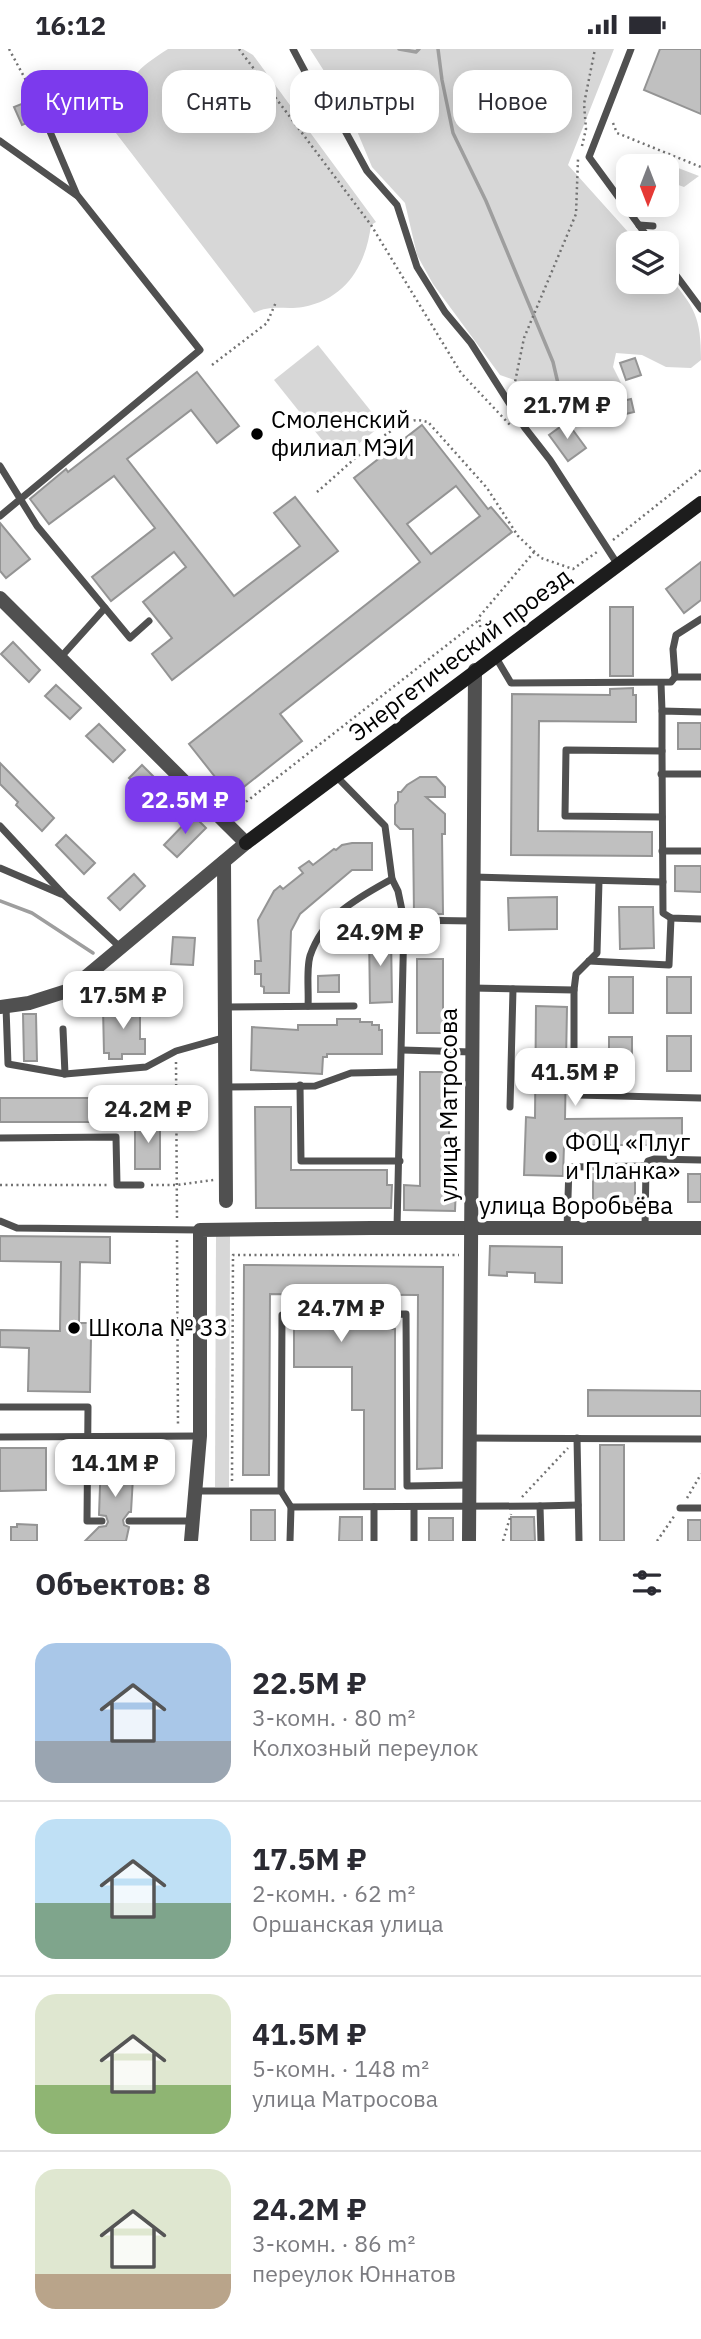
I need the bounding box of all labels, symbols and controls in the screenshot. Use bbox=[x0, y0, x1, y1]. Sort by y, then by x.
text: 16:12 bbox=[35, 8, 106, 42]
chip: Купить bbox=[21, 70, 148, 133]
chip: Снять bbox=[162, 70, 276, 133]
chip: Фильтры bbox=[290, 70, 439, 133]
chip: Новое bbox=[453, 70, 572, 133]
north arrow bbox=[616, 154, 679, 217]
map controls bbox=[616, 154, 679, 294]
button: layers bbox=[616, 231, 679, 294]
pin: 21.7M ₽ bbox=[502, 381, 632, 441]
text: 21.7M ₽ bbox=[523, 389, 611, 419]
place label: Смоленский филиал МЭИ bbox=[271, 403, 415, 463]
marker: Смоленский филиал МЭИ bbox=[249, 426, 265, 442]
street label: Энергетический проезд bbox=[342, 560, 577, 748]
pin: 22.5M ₽ bbox=[120, 777, 250, 836]
text: 22.5M ₽ bbox=[141, 784, 229, 814]
pin: 24.9M ₽ bbox=[315, 909, 445, 968]
text: 24.9M ₽ bbox=[336, 916, 424, 946]
pin: 17.5M ₽ bbox=[58, 971, 188, 1031]
text: 17.5M ₽ bbox=[79, 979, 167, 1009]
street label: улица Матросова bbox=[432, 1008, 464, 1202]
pin: 41.5M ₽ bbox=[510, 1049, 640, 1108]
text: 41.5M ₽ bbox=[531, 1056, 619, 1086]
pin: 24.2M ₽ bbox=[83, 1085, 213, 1145]
text: 24.2M ₽ bbox=[104, 1093, 192, 1123]
place label: ФОЦ «Плуг и Планка» bbox=[565, 1126, 690, 1186]
marker: ФОЦ «Плуг и Планка» bbox=[543, 1149, 559, 1165]
street label: улица Воробьёва bbox=[479, 1189, 673, 1221]
pin: 24.7M ₽ bbox=[276, 1285, 406, 1344]
text: 24.7M ₽ bbox=[297, 1292, 385, 1322]
place label: Школа № 33 bbox=[88, 1311, 228, 1343]
marker: Школа № 33 bbox=[66, 1320, 82, 1336]
pin: 14.1M ₽ bbox=[50, 1439, 180, 1499]
text: 14.1M ₽ bbox=[71, 1447, 159, 1477]
text: Объектов: 8 bbox=[35, 1564, 211, 1603]
icon: filters bbox=[628, 1564, 666, 1602]
text: 22.5M ₽ bbox=[252, 1663, 367, 1702]
icon: home bbox=[91, 1671, 175, 1755]
text: 3-комн. · 80 m² bbox=[252, 1702, 415, 1732]
text: Колхозный переулок bbox=[252, 1732, 478, 1762]
text: 17.5M ₽ bbox=[252, 1839, 367, 1878]
icon: home bbox=[91, 1847, 175, 1931]
text: 2-комн. · 62 m² bbox=[252, 1878, 415, 1908]
text: Оршанская улица bbox=[252, 1908, 444, 1938]
text: 41.5M ₽ bbox=[252, 2014, 367, 2053]
icon: home bbox=[91, 2022, 175, 2106]
text: 5-комн. · 148 m² bbox=[252, 2053, 429, 2083]
text: улица Матросова bbox=[252, 2083, 438, 2113]
text: 24.2M ₽ bbox=[252, 2189, 367, 2228]
icon: home bbox=[91, 2197, 175, 2281]
text: 3-комн. · 86 m² bbox=[252, 2228, 415, 2258]
text: переулок Юннатов bbox=[252, 2258, 456, 2288]

